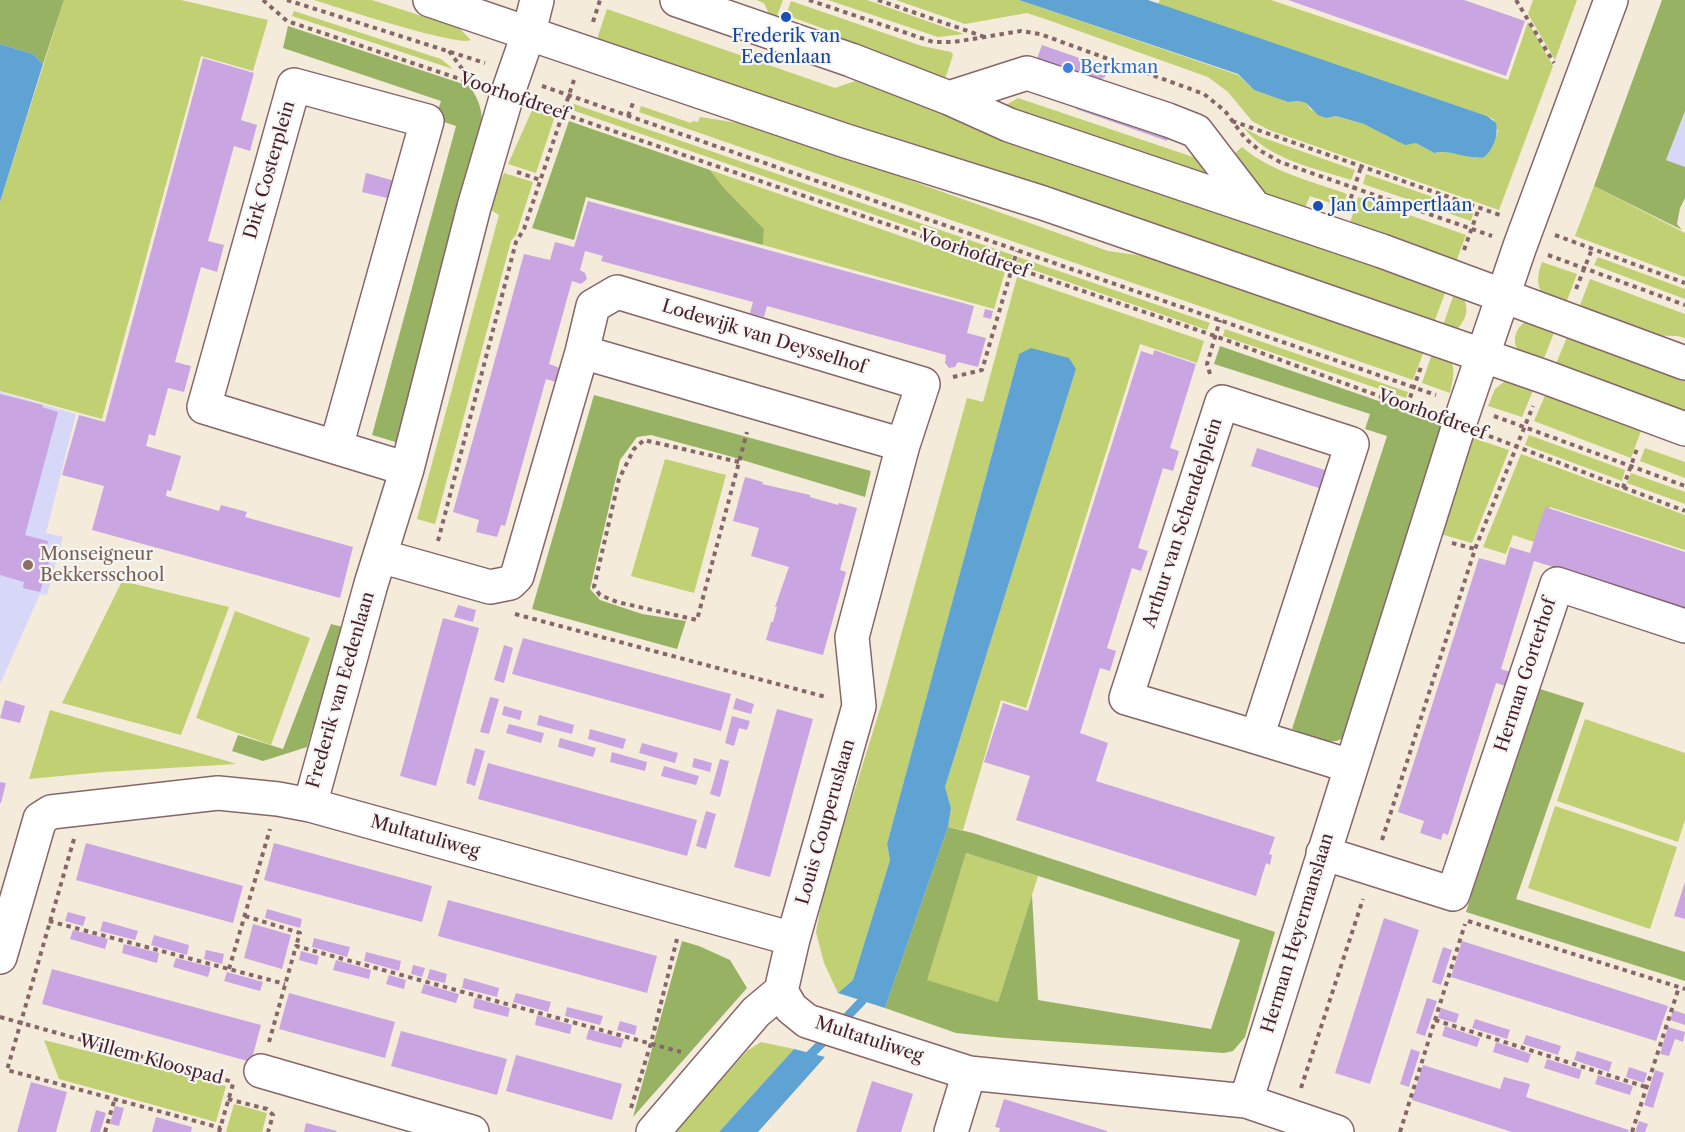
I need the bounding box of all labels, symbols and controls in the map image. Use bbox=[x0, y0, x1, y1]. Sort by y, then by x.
marker: Frederik van Eedenlaan bbox=[779, 10, 793, 24]
place label: Frederik van Eedenlaan bbox=[732, 26, 840, 68]
place label: Berkman bbox=[1080, 57, 1158, 79]
marker: Berkman bbox=[1061, 61, 1075, 75]
street label: Voorhofdreef bbox=[456, 68, 572, 126]
street label: Dirk Costerplein bbox=[240, 98, 300, 242]
place label: Jan Campertlaan bbox=[1330, 195, 1473, 217]
marker: Jan Campertlaan bbox=[1311, 199, 1325, 213]
street label: Voorhofdreef bbox=[916, 225, 1032, 283]
street label: Lodewijk van Deysselhof bbox=[659, 296, 869, 378]
street label: Voorhofdreef bbox=[1375, 385, 1489, 445]
street label: Arthur van Schendelplein bbox=[1139, 415, 1227, 631]
place label: Monseigneur Bekkersschool bbox=[40, 544, 164, 586]
marker: Monseigneur Bekkersschool bbox=[21, 558, 35, 572]
street label: Frederik van Eedenlaan bbox=[303, 589, 379, 791]
street label: Herman Gorterhof bbox=[1491, 595, 1561, 755]
street label: Louis Couperuslaan bbox=[792, 737, 860, 907]
street label: Multatuliweg bbox=[368, 811, 482, 863]
street label: Herman Heyermanslaan bbox=[1257, 830, 1339, 1036]
street label: Multatuliweg bbox=[812, 1012, 926, 1068]
street label: Willem Kloospad bbox=[77, 1030, 225, 1090]

